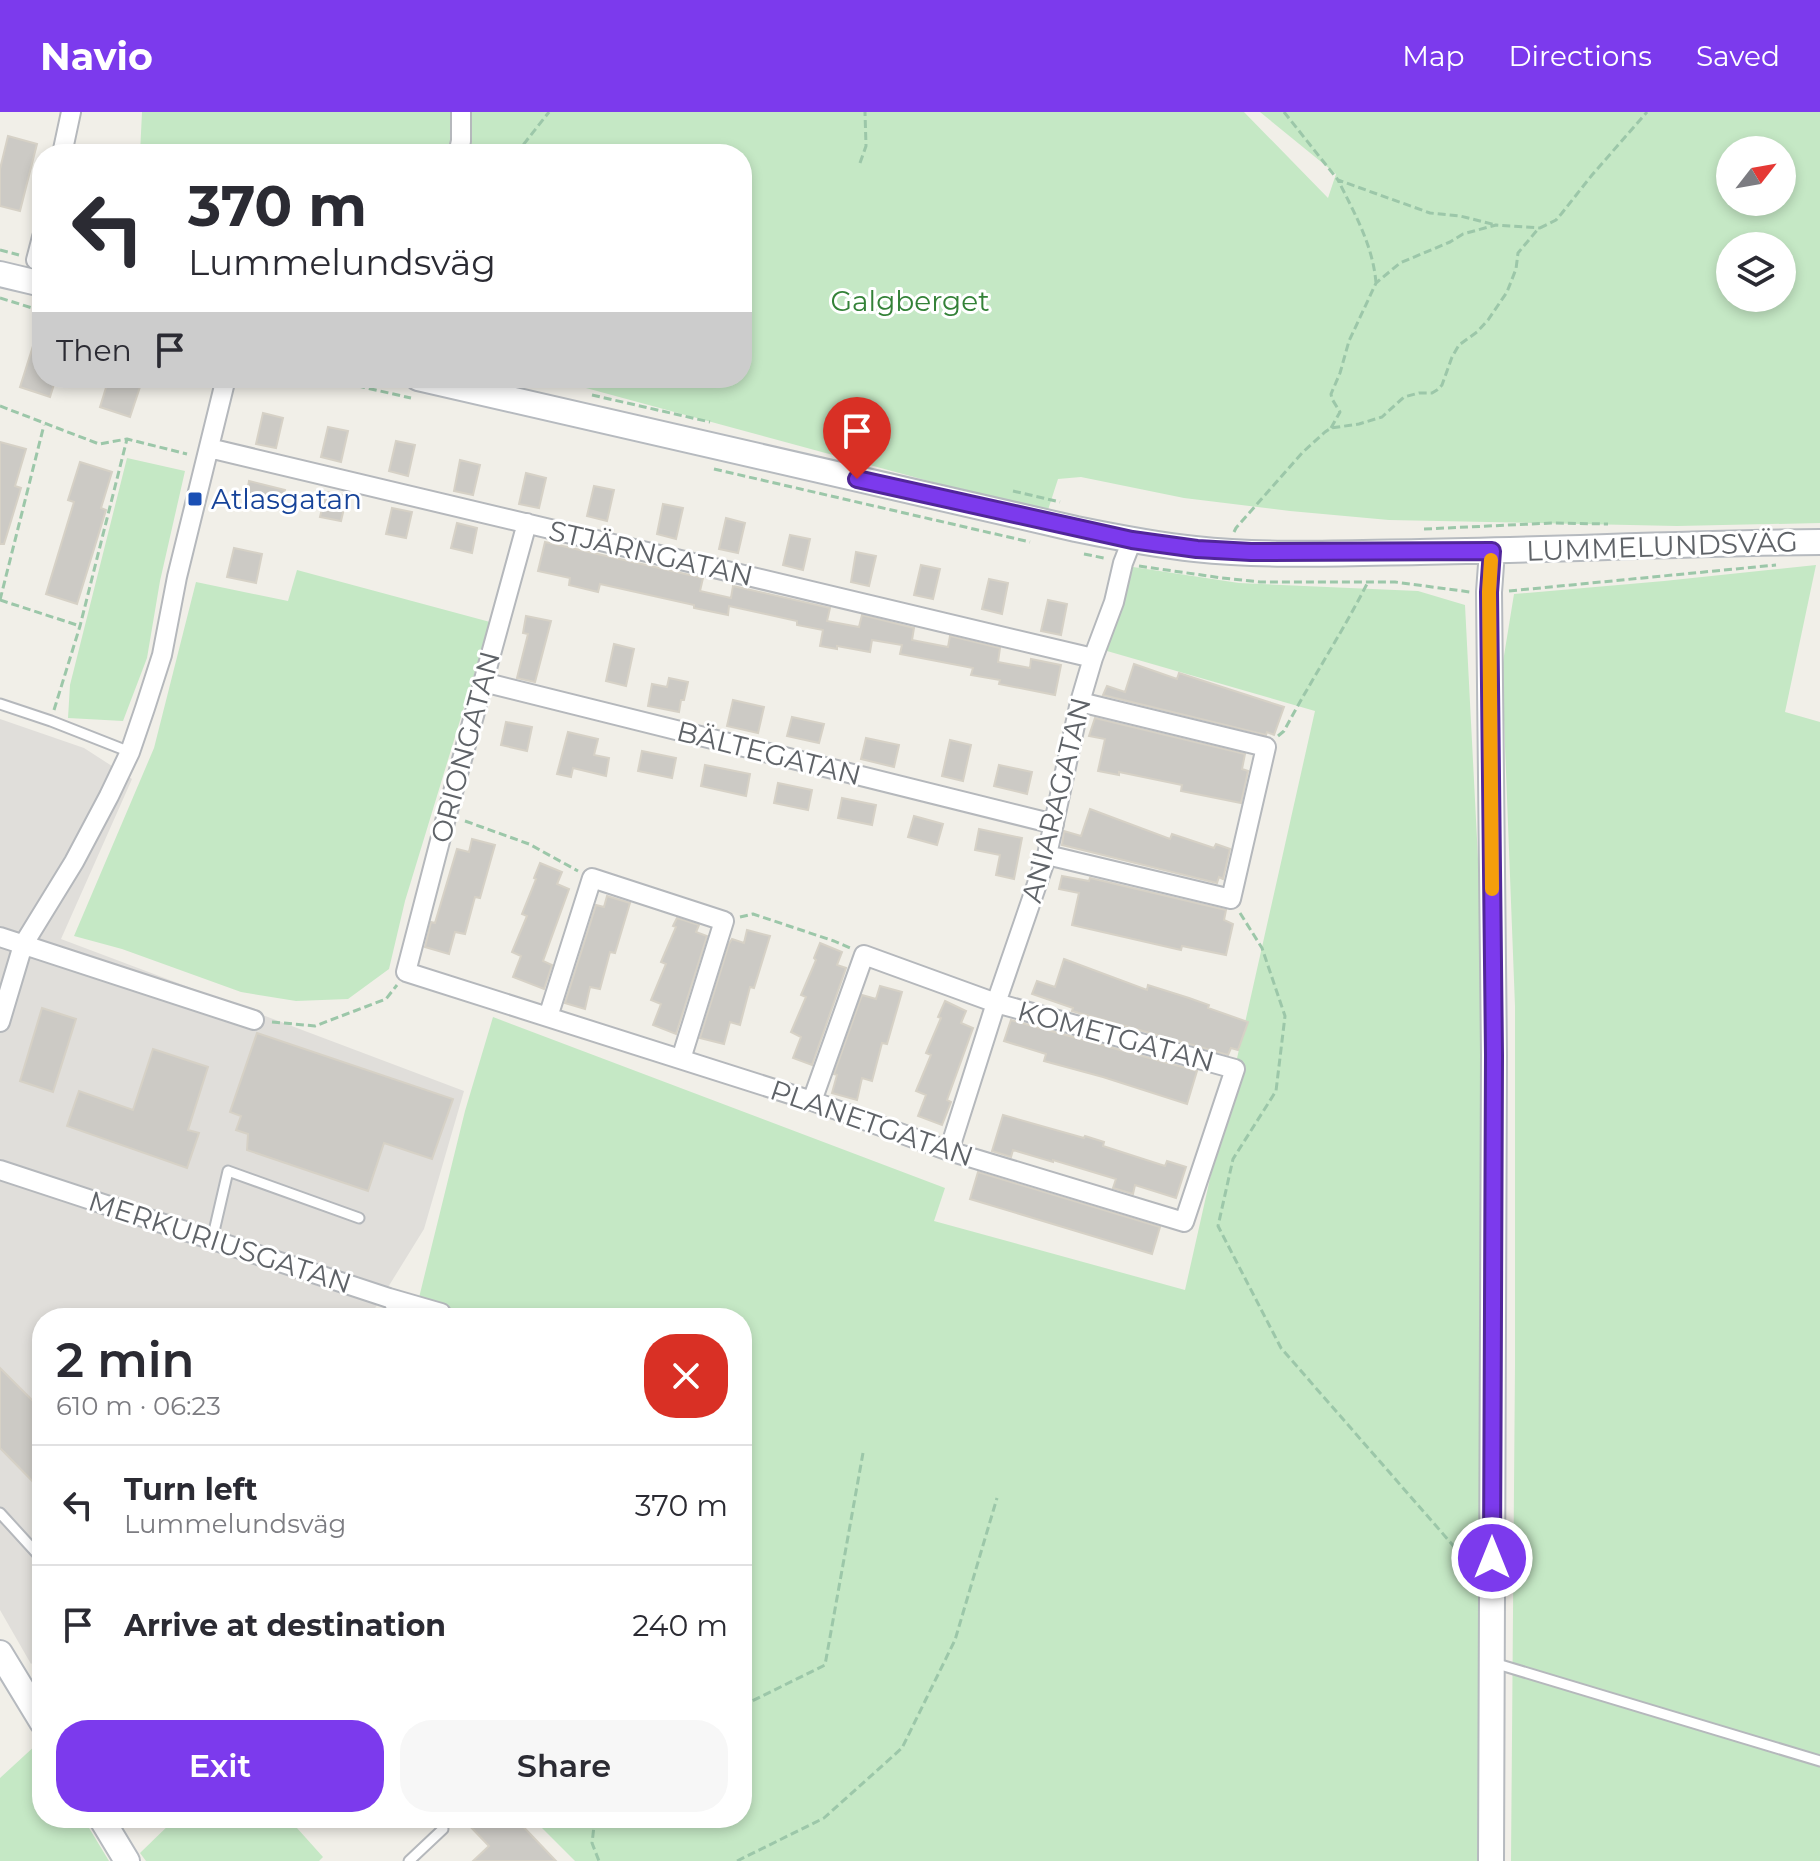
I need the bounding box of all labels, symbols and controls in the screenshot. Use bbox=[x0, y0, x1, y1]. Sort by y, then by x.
text: Navio bbox=[40, 33, 153, 80]
text: Map bbox=[1402, 39, 1464, 73]
text: Directions bbox=[1508, 39, 1652, 73]
text: Saved bbox=[1696, 39, 1780, 73]
north arrow bbox=[1716, 136, 1796, 216]
map controls bbox=[1716, 136, 1796, 312]
text: 370 m bbox=[188, 172, 367, 240]
icon: left bbox=[56, 176, 160, 280]
button: layers bbox=[1716, 232, 1796, 312]
text: Lummelundsväg bbox=[188, 240, 496, 284]
park label: Galgberget bbox=[830, 284, 990, 318]
icon: arrive bbox=[148, 328, 192, 372]
text: Then bbox=[56, 332, 132, 369]
pin bbox=[823, 397, 891, 479]
icon: arrive bbox=[835, 409, 879, 453]
place label: Atlasgatan bbox=[211, 482, 362, 516]
marker: Atlasgatan bbox=[186, 490, 204, 508]
street label: STJÄRNGATAN bbox=[546, 513, 756, 593]
street label: LUMMELUNDSVÄG bbox=[1526, 524, 1798, 568]
street label: ORIONGATAN bbox=[423, 647, 507, 847]
street label: ANIARAGATAN bbox=[1014, 694, 1098, 906]
street label: BÄLTEGATAN bbox=[673, 714, 865, 792]
street label: KOMETGATAN bbox=[1014, 993, 1218, 1079]
street label: PLANETGATAN bbox=[766, 1072, 978, 1174]
street label: MERKURIUSGATAN bbox=[84, 1183, 356, 1301]
text: 2 min bbox=[56, 1331, 194, 1389]
button: close bbox=[644, 1334, 728, 1418]
text: 610 m · 06:23 bbox=[56, 1390, 221, 1422]
text: Turn left bbox=[124, 1471, 257, 1508]
icon: left bbox=[56, 1483, 100, 1527]
text: 370 m bbox=[635, 1487, 728, 1524]
text: Lummelundsväg bbox=[124, 1508, 346, 1540]
position arrow bbox=[1450, 1516, 1534, 1600]
icon: arrive bbox=[56, 1603, 100, 1647]
text: Arrive at destination bbox=[124, 1607, 446, 1644]
text: 240 m bbox=[632, 1607, 728, 1644]
button: Exit bbox=[56, 1720, 384, 1812]
button: Share bbox=[400, 1720, 728, 1812]

